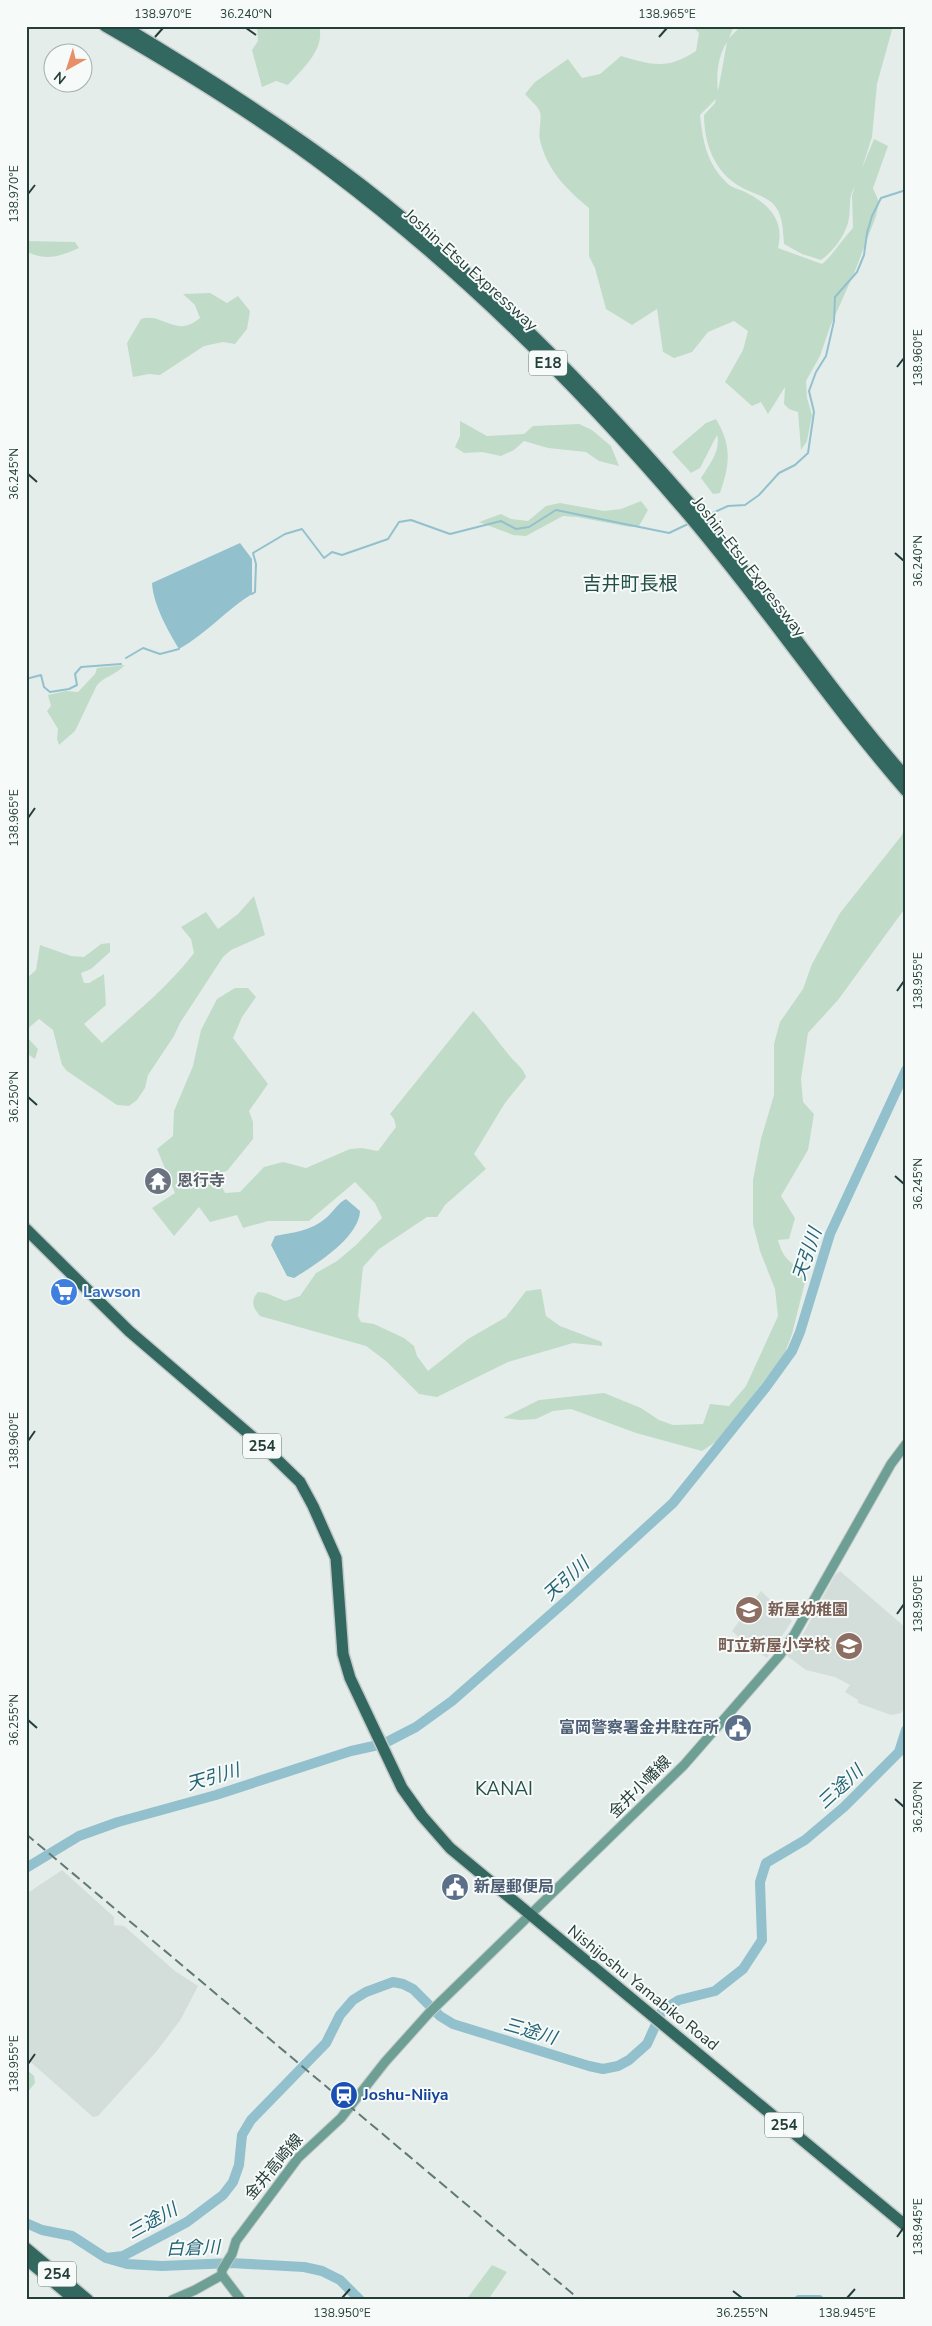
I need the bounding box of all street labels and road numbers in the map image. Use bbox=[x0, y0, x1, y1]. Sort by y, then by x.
street label: Joshin-Etsu Expressway bbox=[399, 203, 543, 336]
road number: E18 bbox=[529, 350, 567, 376]
street label: Joshin-Etsu Expressway bbox=[687, 491, 811, 642]
road number: 254 bbox=[243, 1434, 281, 1458]
street label: 金井小幡線 bbox=[604, 1751, 676, 1823]
street label: Nishijoshu Yamabiko Road bbox=[563, 1920, 723, 2056]
road number: 254 bbox=[765, 2112, 803, 2138]
street label: 金井高崎線 bbox=[240, 2129, 308, 2205]
road number: 254 bbox=[38, 2262, 76, 2286]

